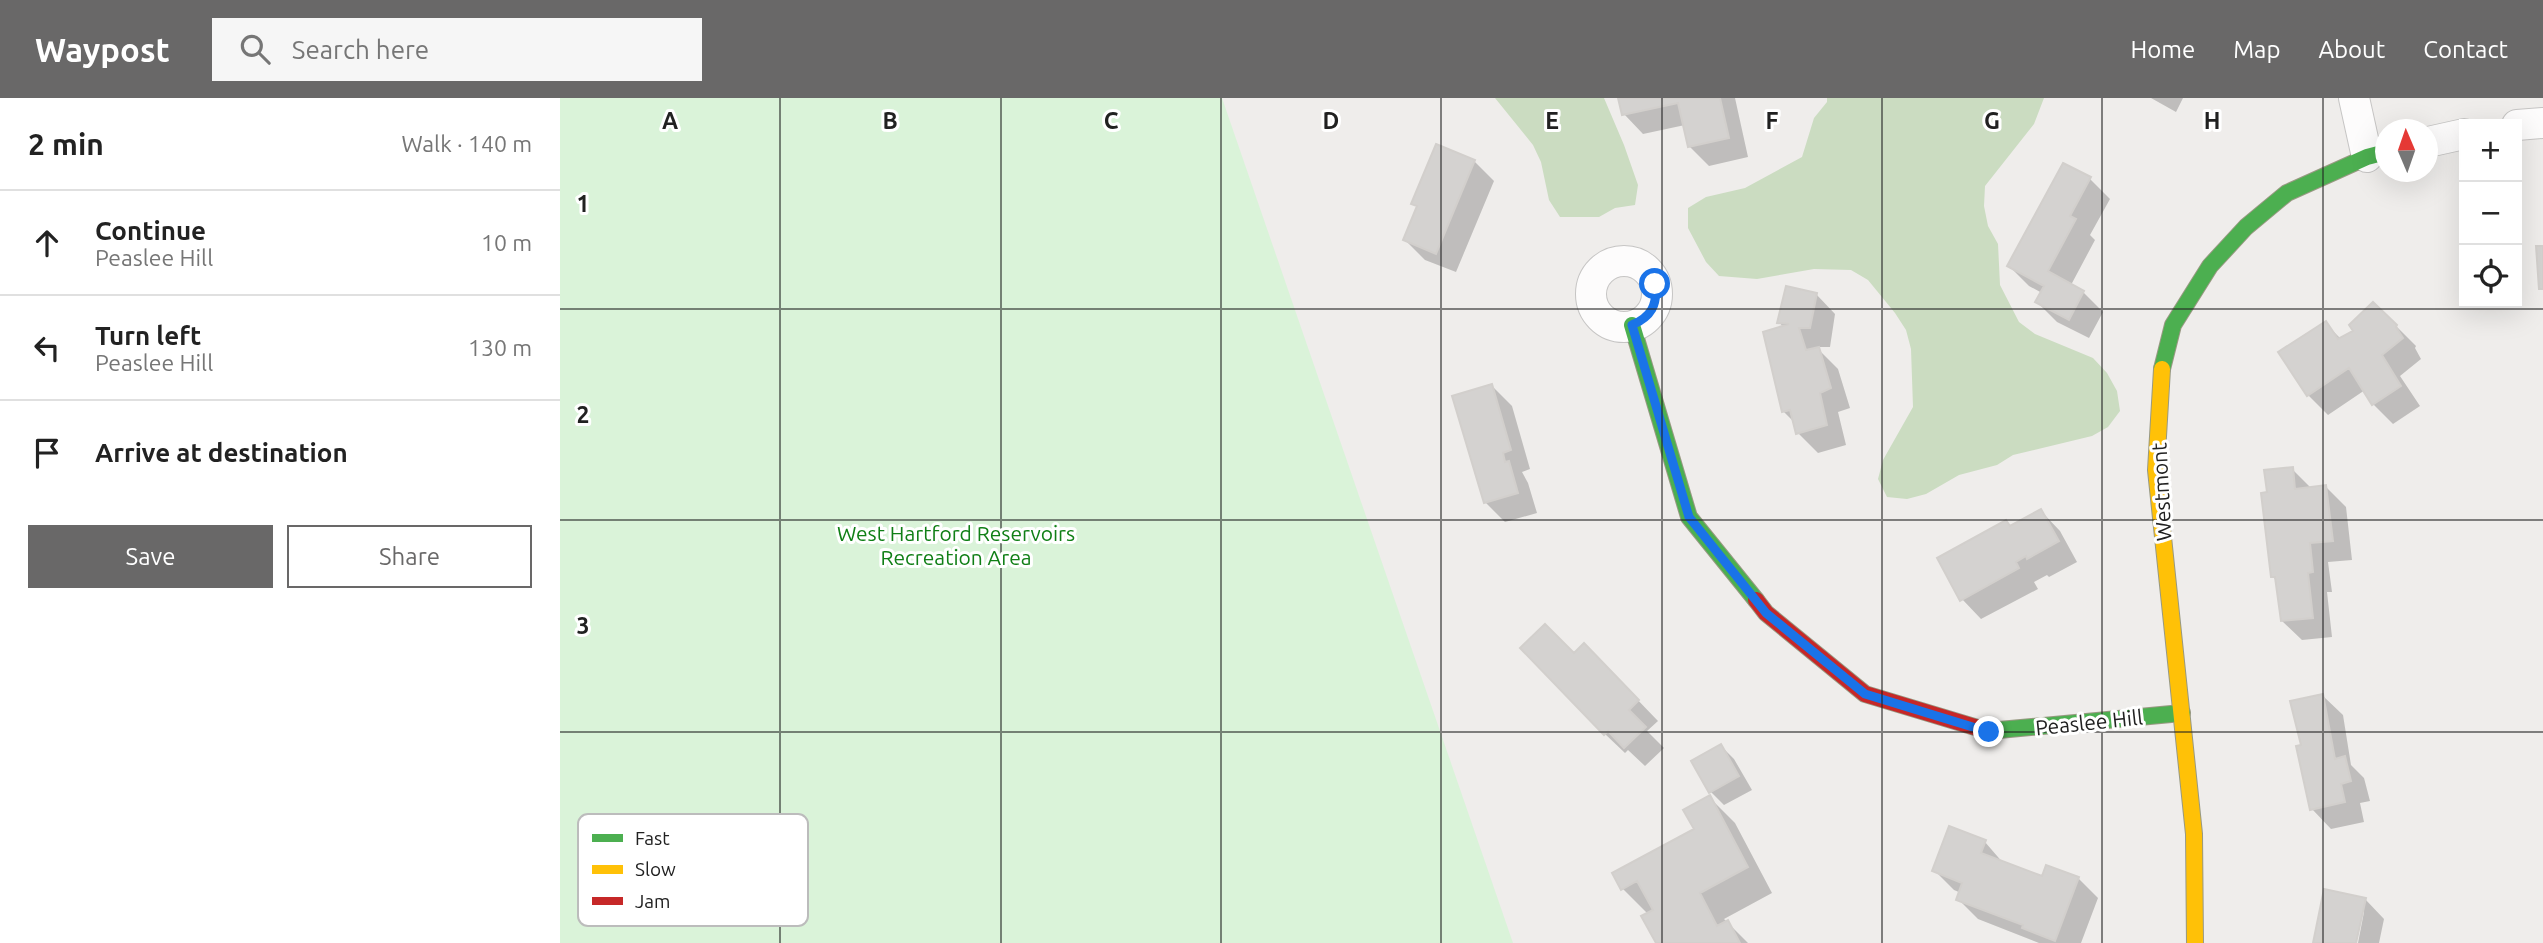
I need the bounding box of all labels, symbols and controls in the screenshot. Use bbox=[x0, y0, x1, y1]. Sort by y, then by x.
search box bbox=[212, 18, 702, 81]
icon: search bbox=[236, 30, 274, 68]
text: Waypost bbox=[35, 31, 170, 68]
text: Search here bbox=[292, 35, 429, 64]
text: Home bbox=[2130, 36, 2195, 63]
text: Map bbox=[2233, 36, 2280, 63]
text: About bbox=[2318, 36, 2385, 63]
text: Contact bbox=[2423, 36, 2508, 63]
text: A bbox=[662, 108, 678, 133]
text: B bbox=[882, 108, 898, 133]
text: C bbox=[1104, 108, 1119, 133]
text: D bbox=[1323, 108, 1339, 133]
text: E bbox=[1545, 108, 1559, 133]
text: F bbox=[1766, 108, 1779, 133]
text: G bbox=[1984, 108, 2000, 133]
text: H bbox=[2204, 108, 2220, 133]
north arrow bbox=[2375, 119, 2438, 182]
map controls bbox=[2459, 119, 2522, 308]
button: + bbox=[2459, 119, 2522, 182]
text: 2 min bbox=[28, 127, 104, 161]
text: Walk · 140 m bbox=[401, 131, 532, 156]
button: − bbox=[2459, 182, 2522, 245]
text: 1 bbox=[577, 191, 589, 216]
text: Continue bbox=[95, 216, 206, 245]
icon: ahead bbox=[28, 224, 66, 262]
text: 10 m bbox=[481, 230, 532, 255]
text: Peaslee Hill bbox=[95, 245, 213, 270]
button: locate bbox=[2459, 245, 2522, 308]
route start bbox=[1639, 268, 1670, 299]
text: Turn left bbox=[95, 321, 201, 350]
icon: left bbox=[28, 329, 66, 367]
text: 130 m bbox=[468, 335, 532, 360]
text: Peaslee Hill bbox=[95, 350, 213, 375]
text: 2 bbox=[577, 402, 589, 427]
icon: arrive bbox=[28, 434, 66, 472]
text: Arrive at destination bbox=[95, 438, 348, 467]
street label: Westmont bbox=[2146, 442, 2176, 542]
park label: West Hartford Reservoirs Recreation Area bbox=[837, 521, 1075, 569]
button: Save bbox=[28, 525, 273, 588]
button: Share bbox=[287, 525, 532, 588]
text: 3 bbox=[577, 613, 589, 638]
street label: Peaslee Hill bbox=[2034, 704, 2144, 740]
route end bbox=[1973, 716, 2004, 747]
legend bbox=[578, 814, 808, 926]
text: Fast bbox=[635, 827, 670, 849]
text: Slow bbox=[635, 858, 676, 880]
text: Jam bbox=[635, 890, 671, 912]

